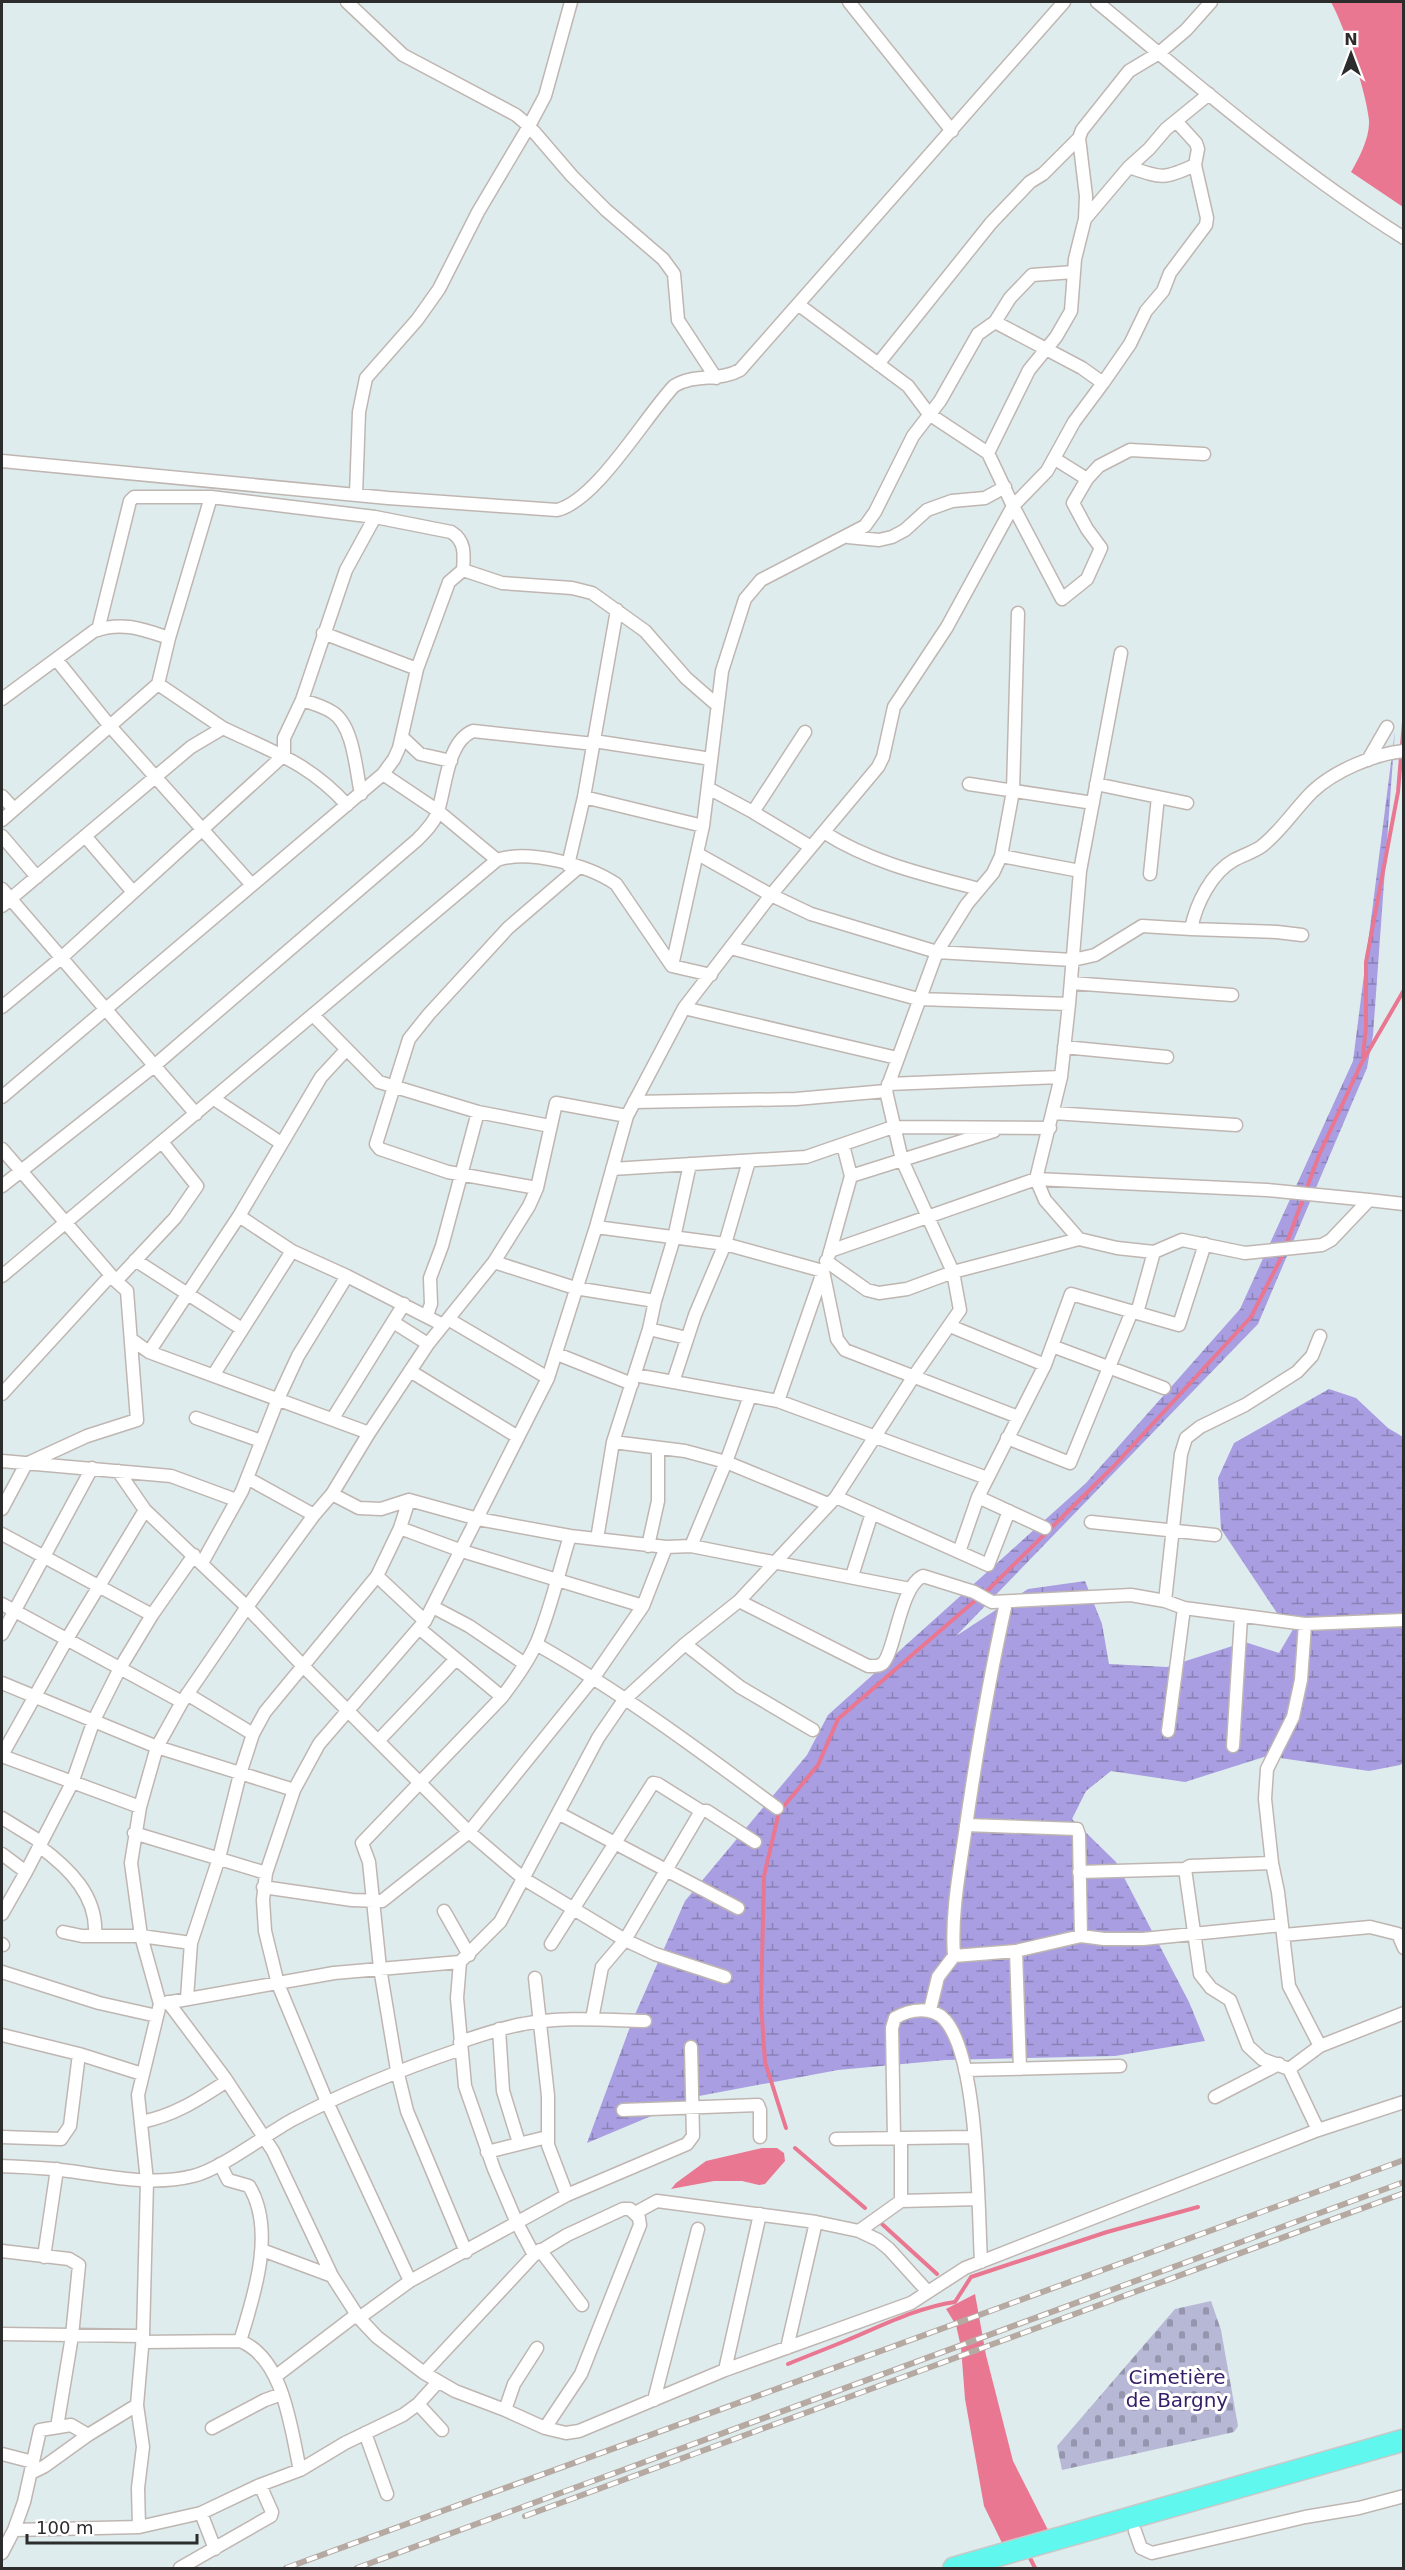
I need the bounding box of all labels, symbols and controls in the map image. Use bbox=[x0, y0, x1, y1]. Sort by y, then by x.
north arrow bbox=[1321, 24, 1381, 84]
text: N bbox=[1344, 30, 1358, 49]
park label: Cimetière de Bargny bbox=[1126, 2365, 1228, 2412]
scale bar bbox=[27, 2507, 196, 2545]
text: 100 m bbox=[36, 2517, 94, 2538]

